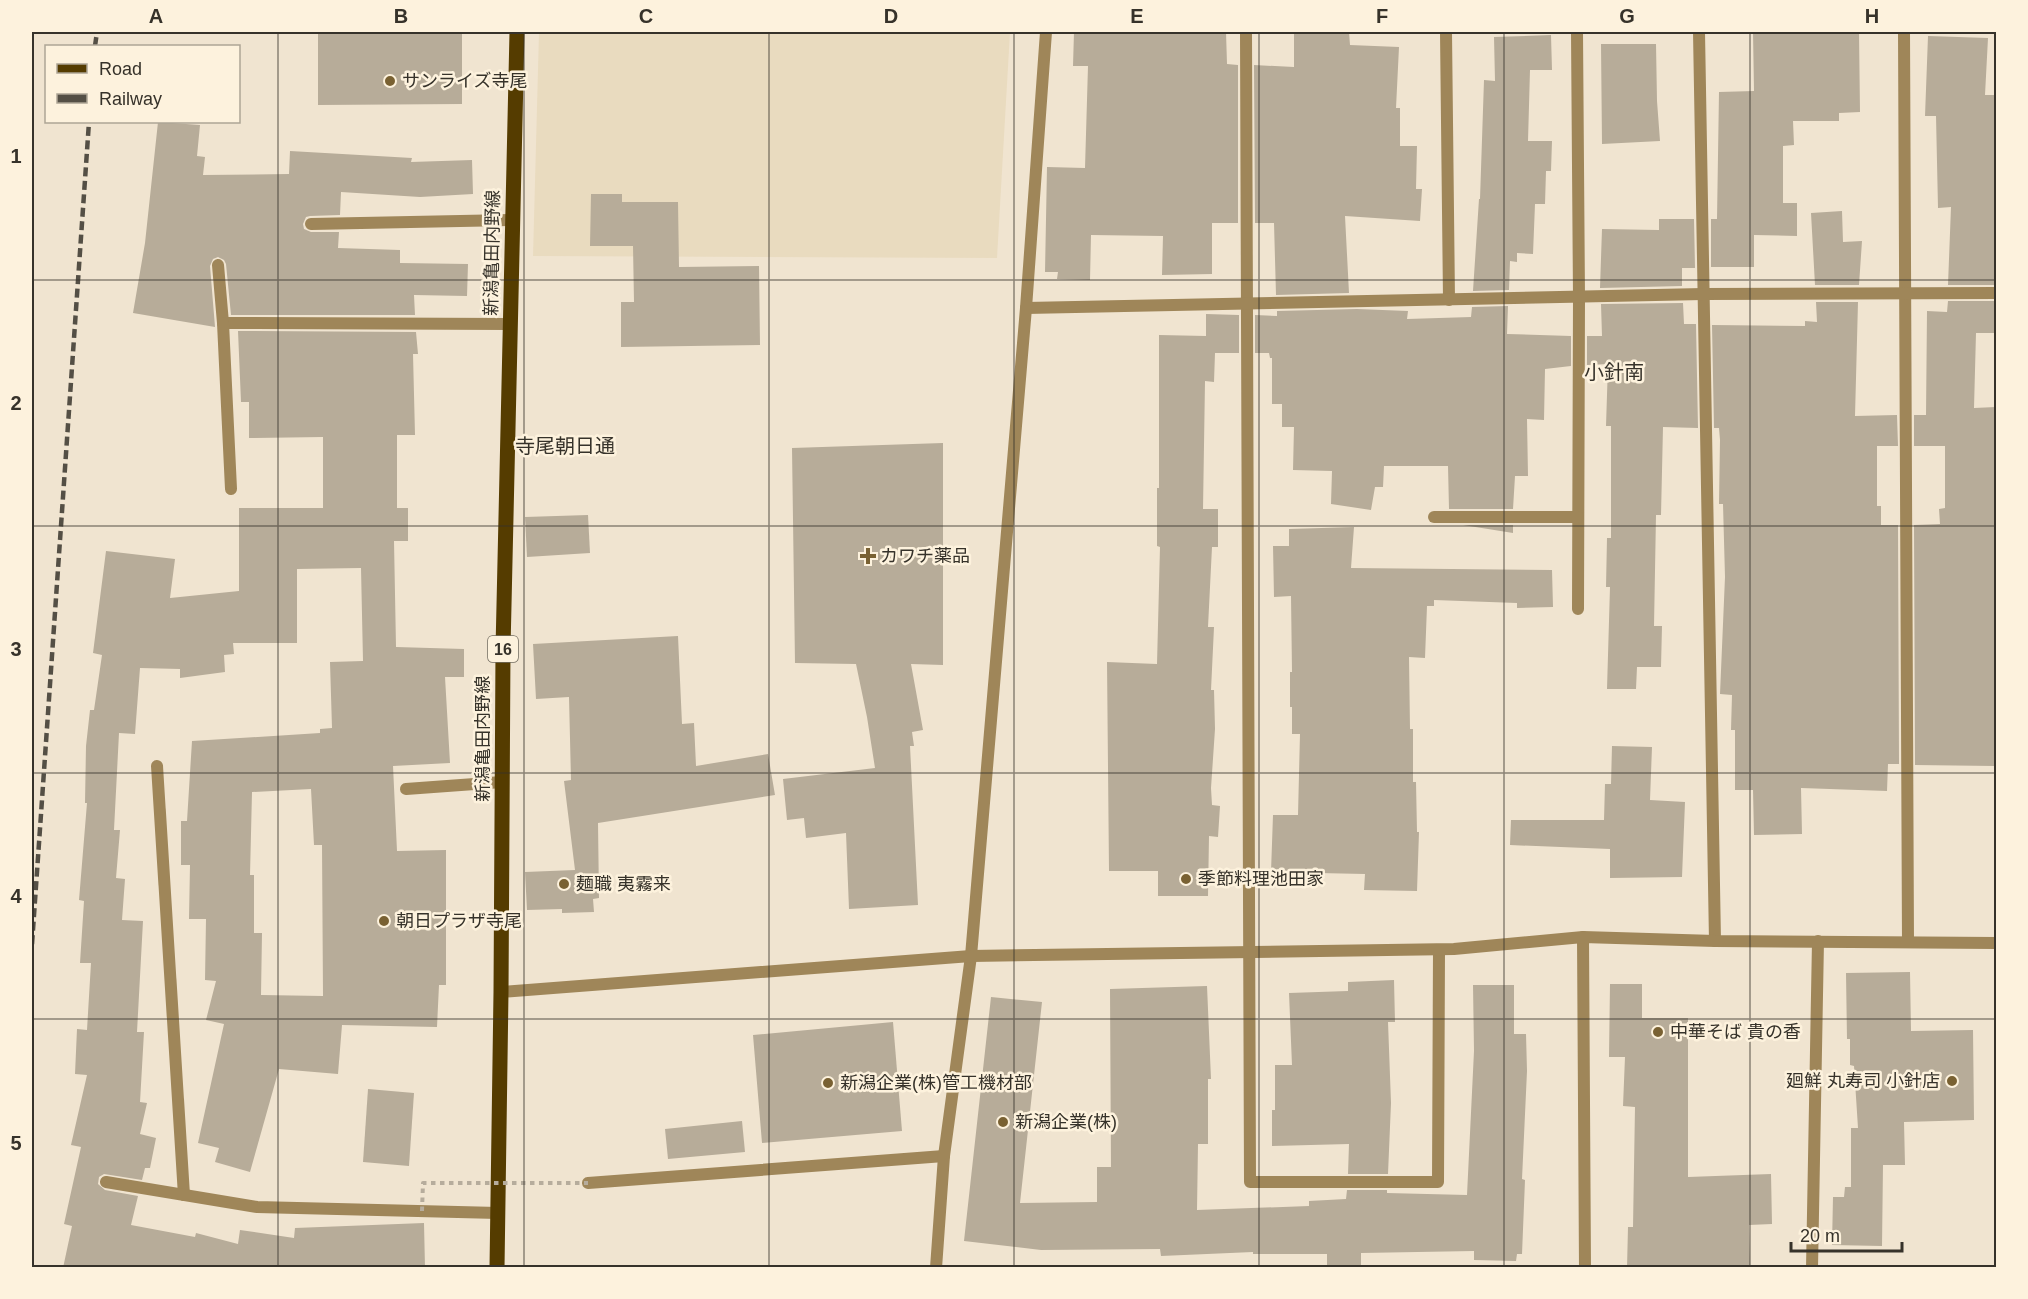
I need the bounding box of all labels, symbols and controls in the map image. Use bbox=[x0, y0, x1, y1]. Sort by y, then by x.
text: A bbox=[149, 5, 163, 27]
text: B bbox=[394, 5, 408, 27]
text: C bbox=[639, 5, 653, 27]
text: D bbox=[884, 5, 898, 27]
text: E bbox=[1130, 5, 1144, 27]
text: F bbox=[1376, 5, 1388, 27]
text: G bbox=[1619, 5, 1635, 27]
text: H bbox=[1865, 5, 1879, 27]
legend bbox=[45, 45, 240, 123]
text: Road bbox=[99, 59, 142, 79]
place label: サンライズ寺尾 bbox=[402, 71, 527, 91]
marker: サンライズ寺尾 bbox=[383, 74, 397, 88]
text: Railway bbox=[99, 89, 162, 109]
text: 1 bbox=[10, 145, 22, 167]
street label: 新潟亀田内野線 bbox=[481, 190, 503, 316]
district label: 小針南 bbox=[1584, 361, 1644, 383]
text: 2 bbox=[10, 392, 22, 414]
district label: 寺尾朝日通 bbox=[515, 435, 615, 457]
place label: カワチ薬品 bbox=[880, 546, 970, 566]
marker: カワチ薬品 bbox=[861, 549, 875, 563]
road number: 16 bbox=[488, 636, 518, 662]
text: 3 bbox=[10, 638, 22, 660]
street label: 新潟亀田内野線 bbox=[473, 676, 493, 802]
place label: 季節料理池田家 bbox=[1198, 869, 1324, 889]
marker: 季節料理池田家 bbox=[1179, 872, 1193, 886]
place label: 麺職 夷霧来 bbox=[576, 874, 671, 894]
marker: 麺職 夷霧来 bbox=[557, 877, 571, 891]
text: 4 bbox=[10, 885, 22, 907]
place label: 朝日プラザ寺尾 bbox=[396, 911, 522, 931]
marker: 朝日プラザ寺尾 bbox=[377, 914, 391, 928]
place label: 中華そば 貴の香 bbox=[1670, 1022, 1801, 1042]
marker: 中華そば 貴の香 bbox=[1651, 1025, 1665, 1039]
place label: 廻鮮 丸寿司 小針店 bbox=[1786, 1071, 1940, 1091]
place label: 新潟企業(株)管工機材部 bbox=[840, 1073, 1032, 1093]
marker: 廻鮮 丸寿司 小針店 bbox=[1945, 1074, 1959, 1088]
marker: 新潟企業(株)管工機材部 bbox=[821, 1076, 835, 1090]
place label: 新潟企業(株) bbox=[1015, 1112, 1117, 1132]
marker: 新潟企業(株) bbox=[996, 1115, 1010, 1129]
text: 5 bbox=[10, 1132, 22, 1154]
scale bar bbox=[1791, 1215, 1902, 1253]
text: 20 m bbox=[1800, 1226, 1840, 1246]

